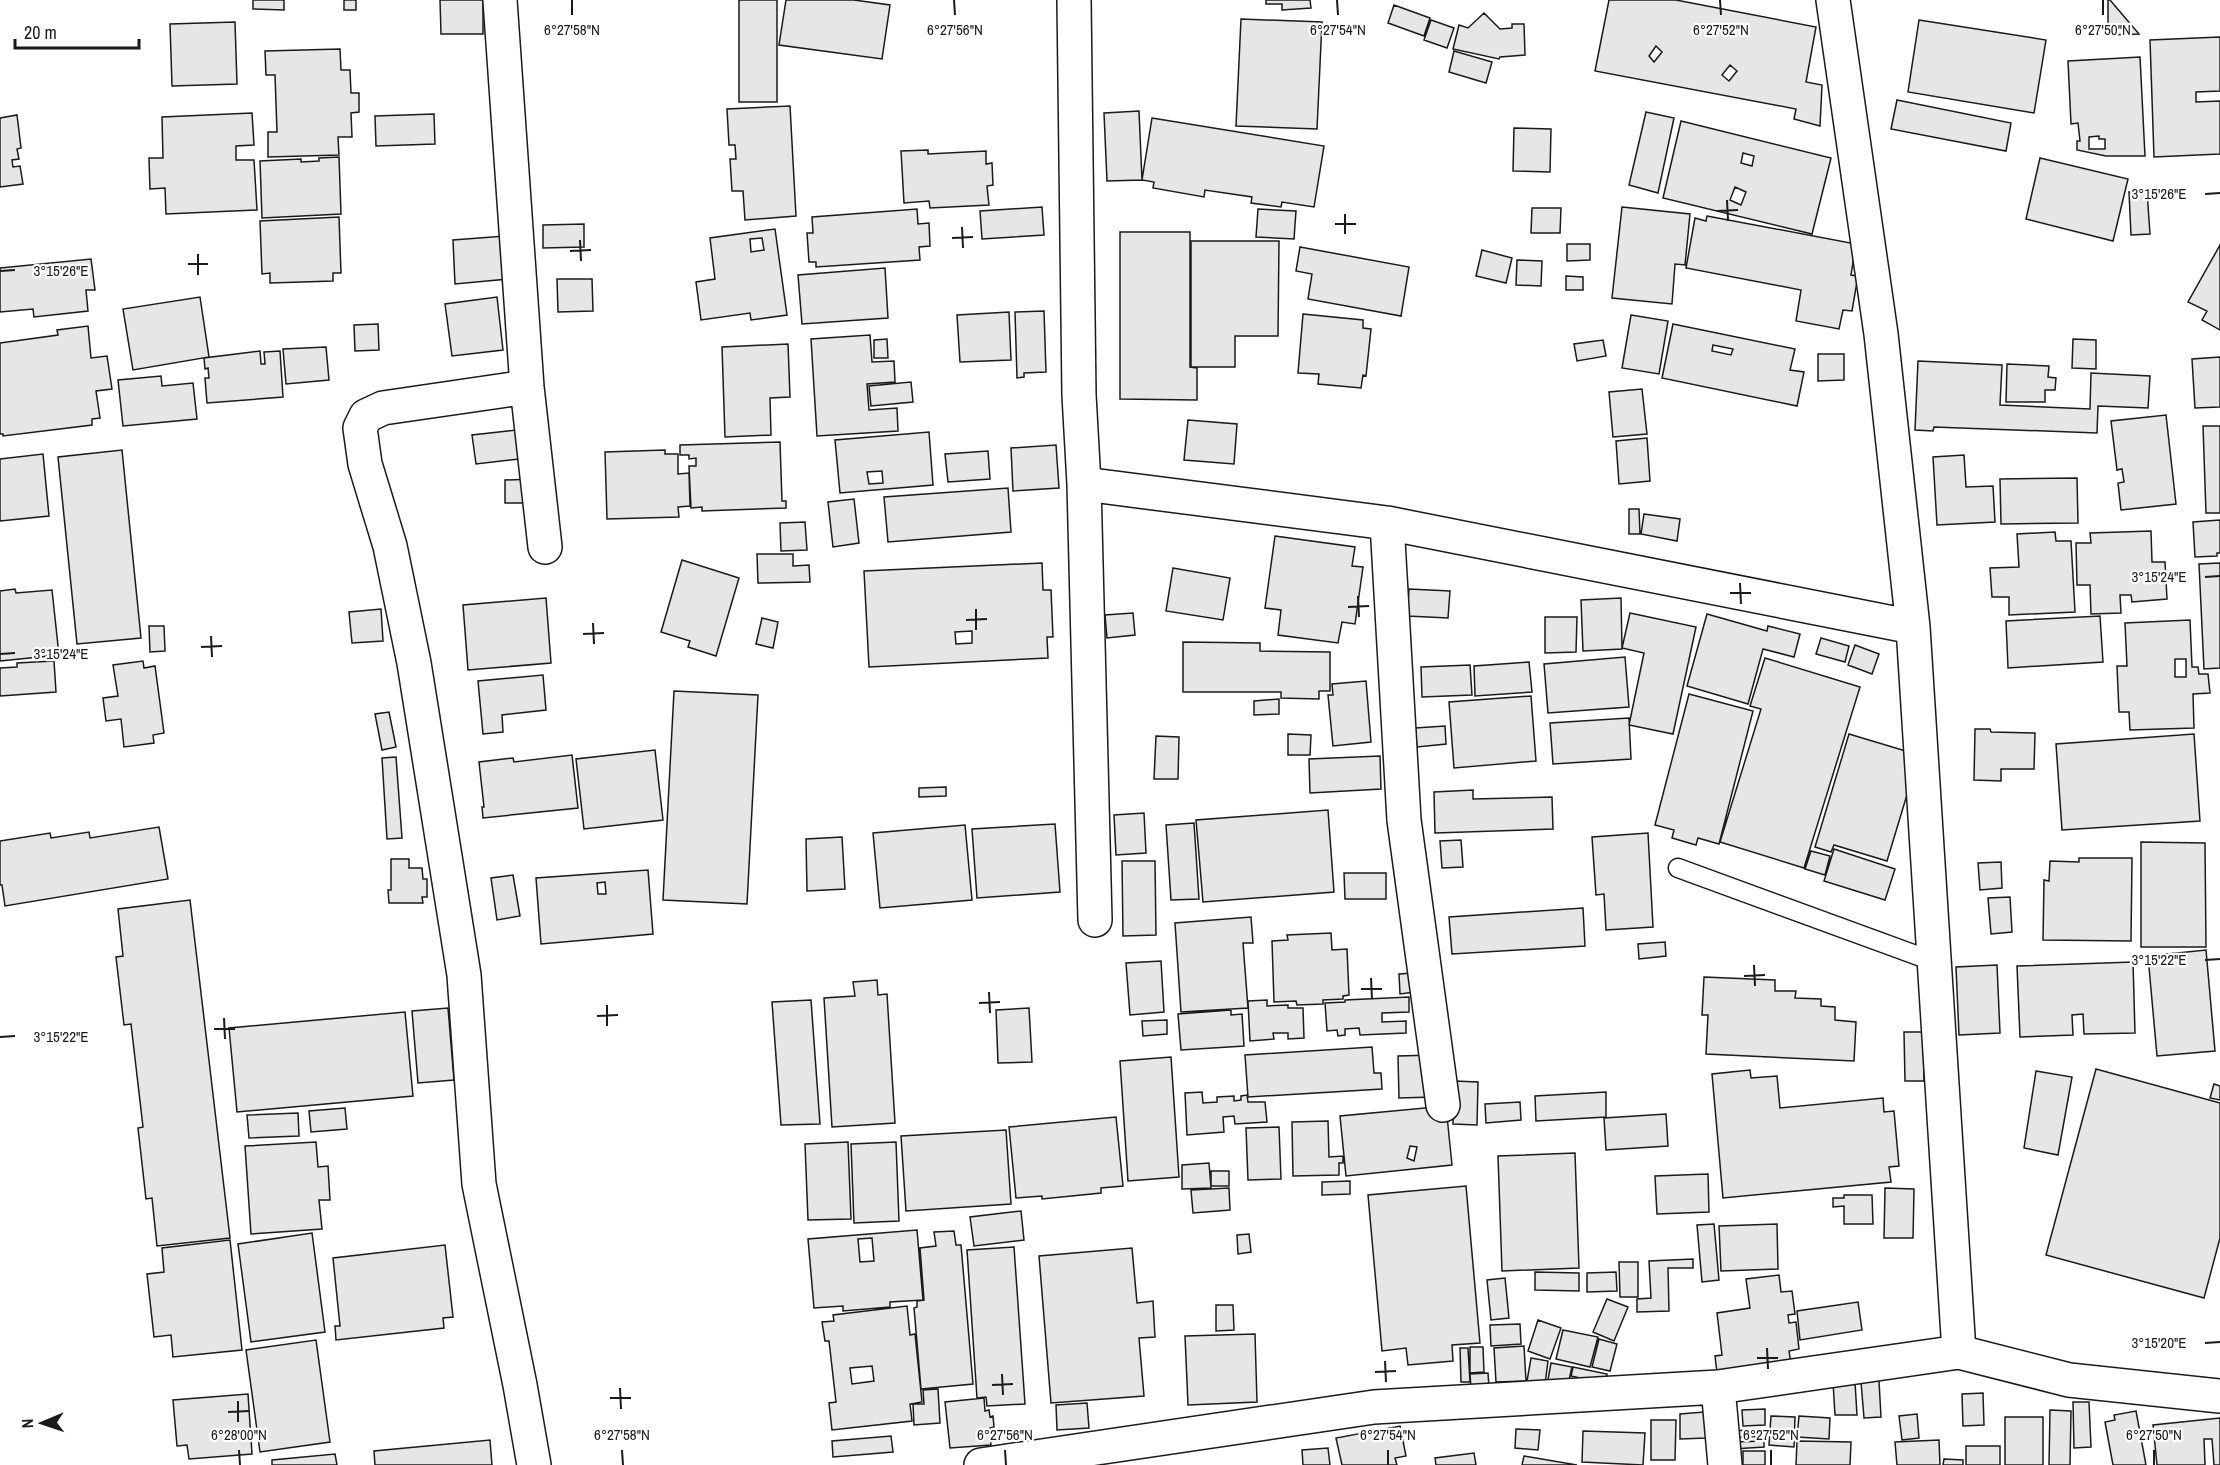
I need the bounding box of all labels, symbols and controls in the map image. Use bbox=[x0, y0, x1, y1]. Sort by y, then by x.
scale bar bbox=[15, 12, 140, 50]
text: 6°27'58"N bbox=[544, 19, 600, 40]
text: 6°27'56"N bbox=[927, 19, 983, 40]
text: 6°27'54"N bbox=[1310, 19, 1366, 40]
text: 6°27'52"N bbox=[1693, 19, 1749, 40]
text: 6°27'50"N bbox=[2075, 19, 2131, 40]
text: 20 m bbox=[24, 20, 57, 45]
text: 3°15'26"E bbox=[2131, 183, 2187, 204]
text: 3°15'26"E bbox=[33, 260, 89, 281]
text: 3°15'24"E bbox=[2131, 566, 2187, 587]
text: 3°15'24"E bbox=[33, 643, 89, 664]
text: 3°15'22"E bbox=[2131, 949, 2187, 970]
text: 3°15'22"E bbox=[33, 1026, 89, 1047]
text: 3°15'20"E bbox=[2131, 1332, 2187, 1353]
north arrow bbox=[12, 1393, 72, 1453]
text: N bbox=[16, 1418, 38, 1429]
text: 6°28'00"N bbox=[211, 1424, 267, 1445]
text: 6°27'58"N bbox=[594, 1424, 650, 1445]
text: 6°27'56"N bbox=[977, 1424, 1033, 1445]
text: 6°27'54"N bbox=[1360, 1424, 1416, 1445]
text: 6°27'52"N bbox=[1743, 1424, 1799, 1445]
text: 6°27'50"N bbox=[2126, 1424, 2182, 1445]

